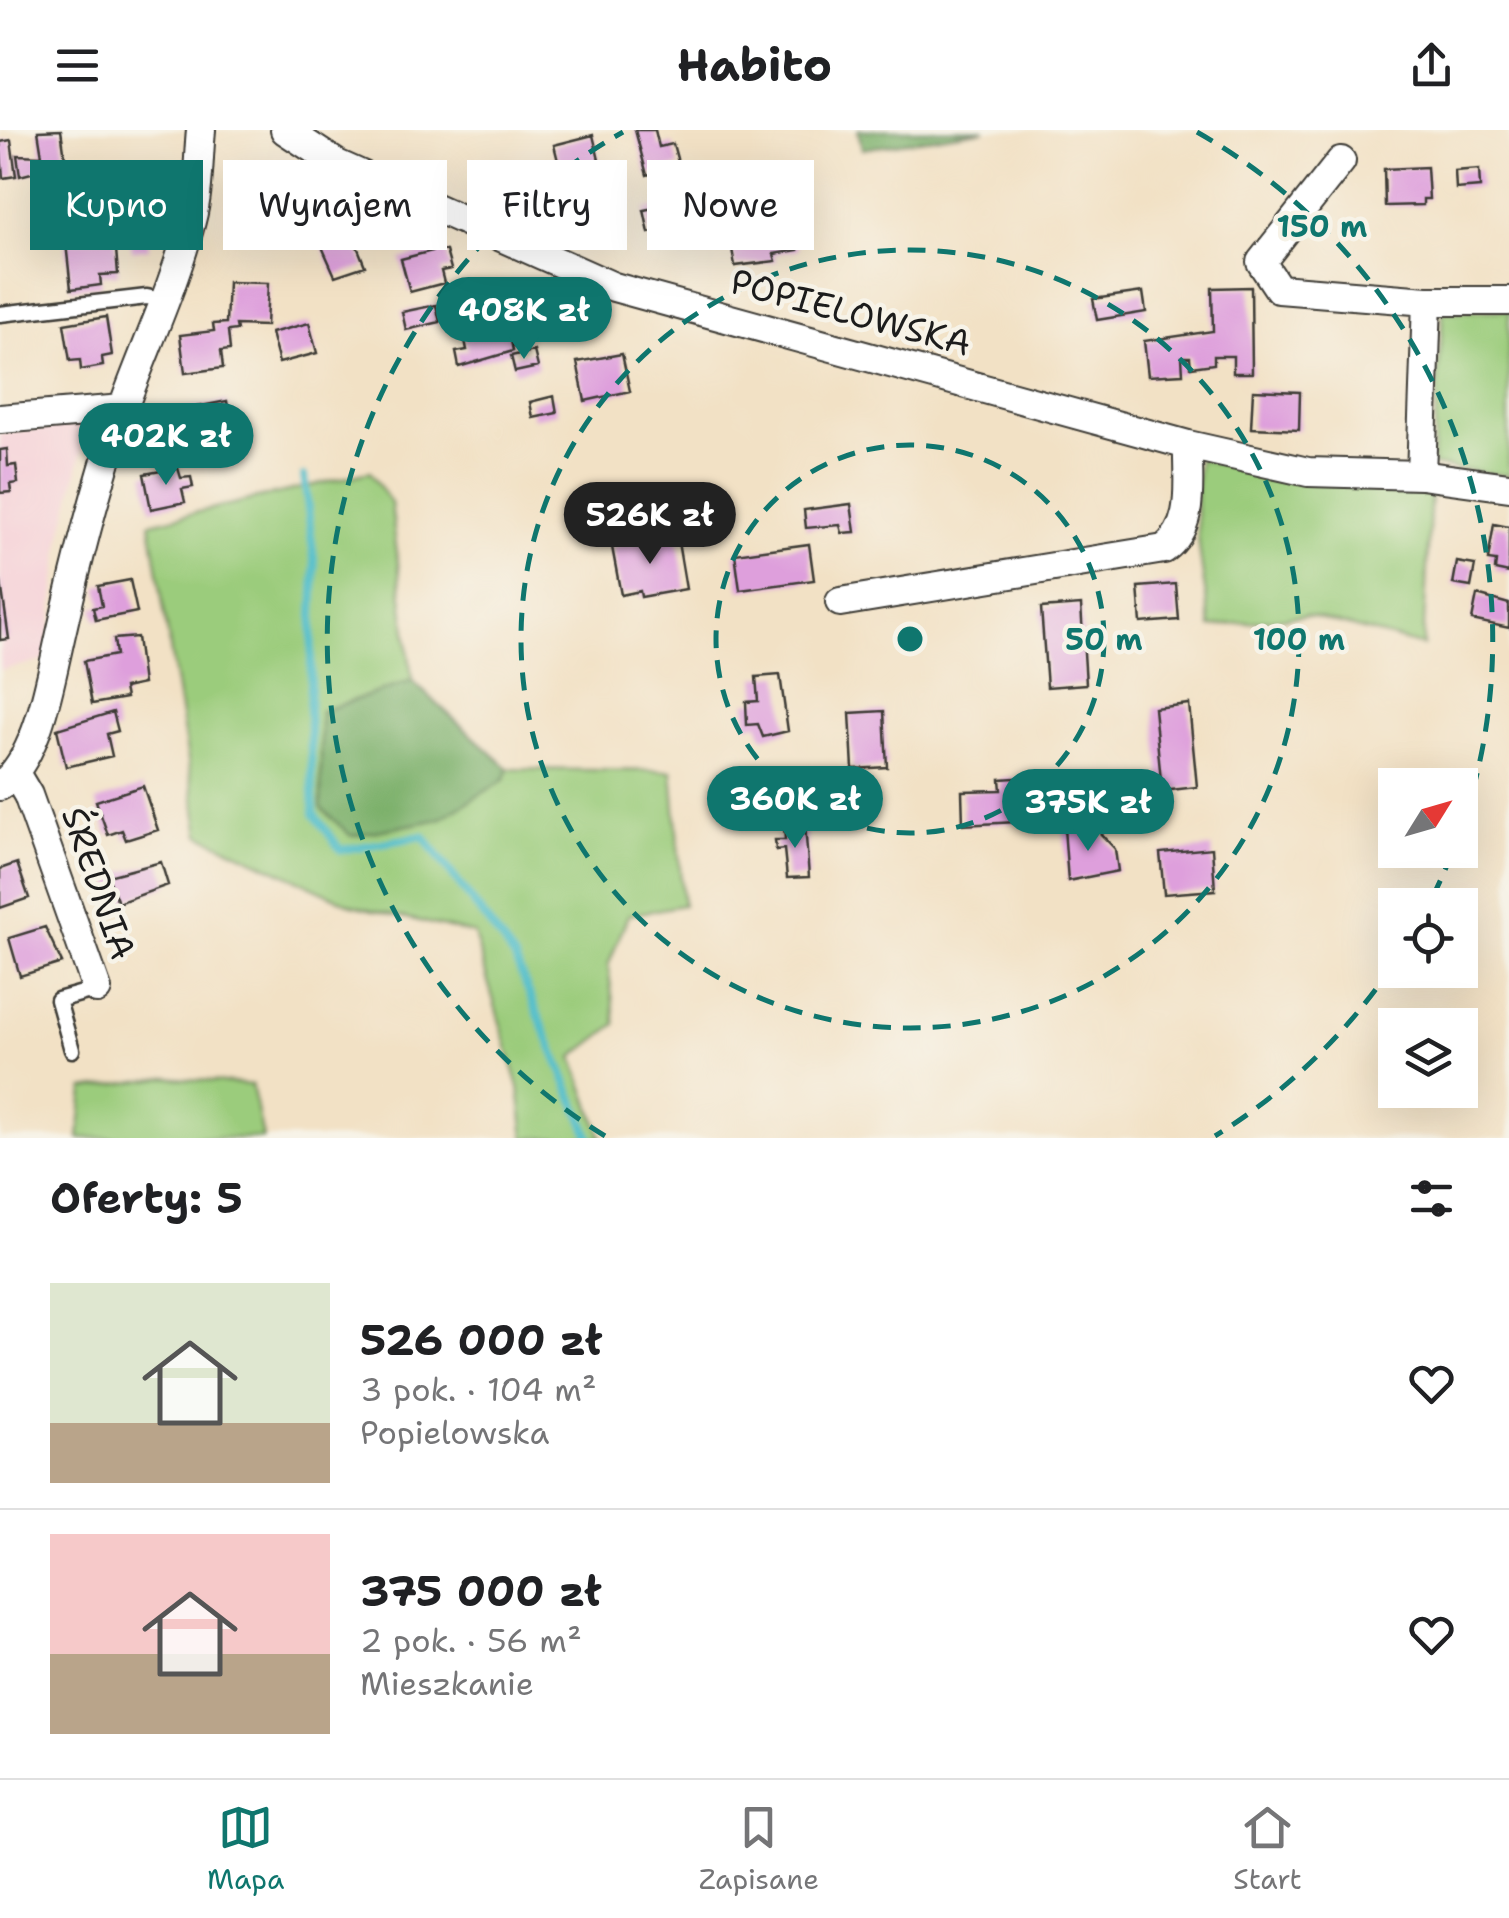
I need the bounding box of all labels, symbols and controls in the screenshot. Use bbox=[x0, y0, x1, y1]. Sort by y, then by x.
text: Habito bbox=[677, 35, 832, 95]
icon: menu bbox=[50, 38, 105, 93]
icon: share bbox=[1404, 38, 1459, 93]
chip: Kupno bbox=[30, 160, 203, 250]
chip: Wynajem bbox=[223, 160, 447, 250]
chip: Filtry bbox=[467, 160, 627, 250]
chip: Nowe bbox=[647, 160, 814, 250]
text: 150 m bbox=[1277, 206, 1367, 247]
street label: POPIELOWSKA bbox=[726, 257, 976, 367]
pin: 408K zł bbox=[432, 277, 616, 362]
text: 408K zł bbox=[458, 288, 590, 331]
pin: 402K zł bbox=[74, 403, 258, 488]
text: 402K zł bbox=[100, 414, 232, 457]
pin: 526K zł bbox=[558, 482, 742, 567]
text: 526K zł bbox=[586, 493, 714, 536]
text: 50 m bbox=[1065, 619, 1143, 660]
text: 100 m bbox=[1253, 619, 1345, 660]
centre of rings bbox=[892, 621, 928, 657]
pin: 360K zł bbox=[703, 766, 887, 851]
north arrow bbox=[1378, 768, 1478, 868]
map controls bbox=[1378, 768, 1478, 1108]
pin: 375K zł bbox=[996, 769, 1180, 854]
text: 360K zł bbox=[729, 777, 861, 820]
text: 375K zł bbox=[1024, 780, 1152, 823]
street label: ŚREDNIA bbox=[51, 800, 147, 966]
button: locate bbox=[1378, 888, 1478, 988]
button: layers bbox=[1378, 1008, 1478, 1108]
text: Oferty: 5 bbox=[50, 1170, 243, 1226]
icon: filters bbox=[1404, 1171, 1459, 1226]
text: 526 000 zł bbox=[360, 1312, 602, 1368]
icon: home bbox=[130, 1323, 250, 1443]
icon: heart bbox=[1404, 1356, 1459, 1411]
text: 3 pok. · 104 m² bbox=[360, 1368, 597, 1411]
text: Popielowska bbox=[360, 1411, 549, 1454]
text: 375 000 zł bbox=[360, 1563, 602, 1619]
icon: home bbox=[130, 1574, 250, 1694]
icon: heart bbox=[1404, 1607, 1459, 1662]
text: 2 pok. · 56 m² bbox=[360, 1619, 582, 1662]
text: Mieszkanie bbox=[360, 1662, 534, 1705]
tab: Mapa bbox=[207, 1800, 285, 1898]
tab: Zapisane bbox=[699, 1800, 819, 1898]
tab: Start bbox=[1233, 1800, 1302, 1898]

